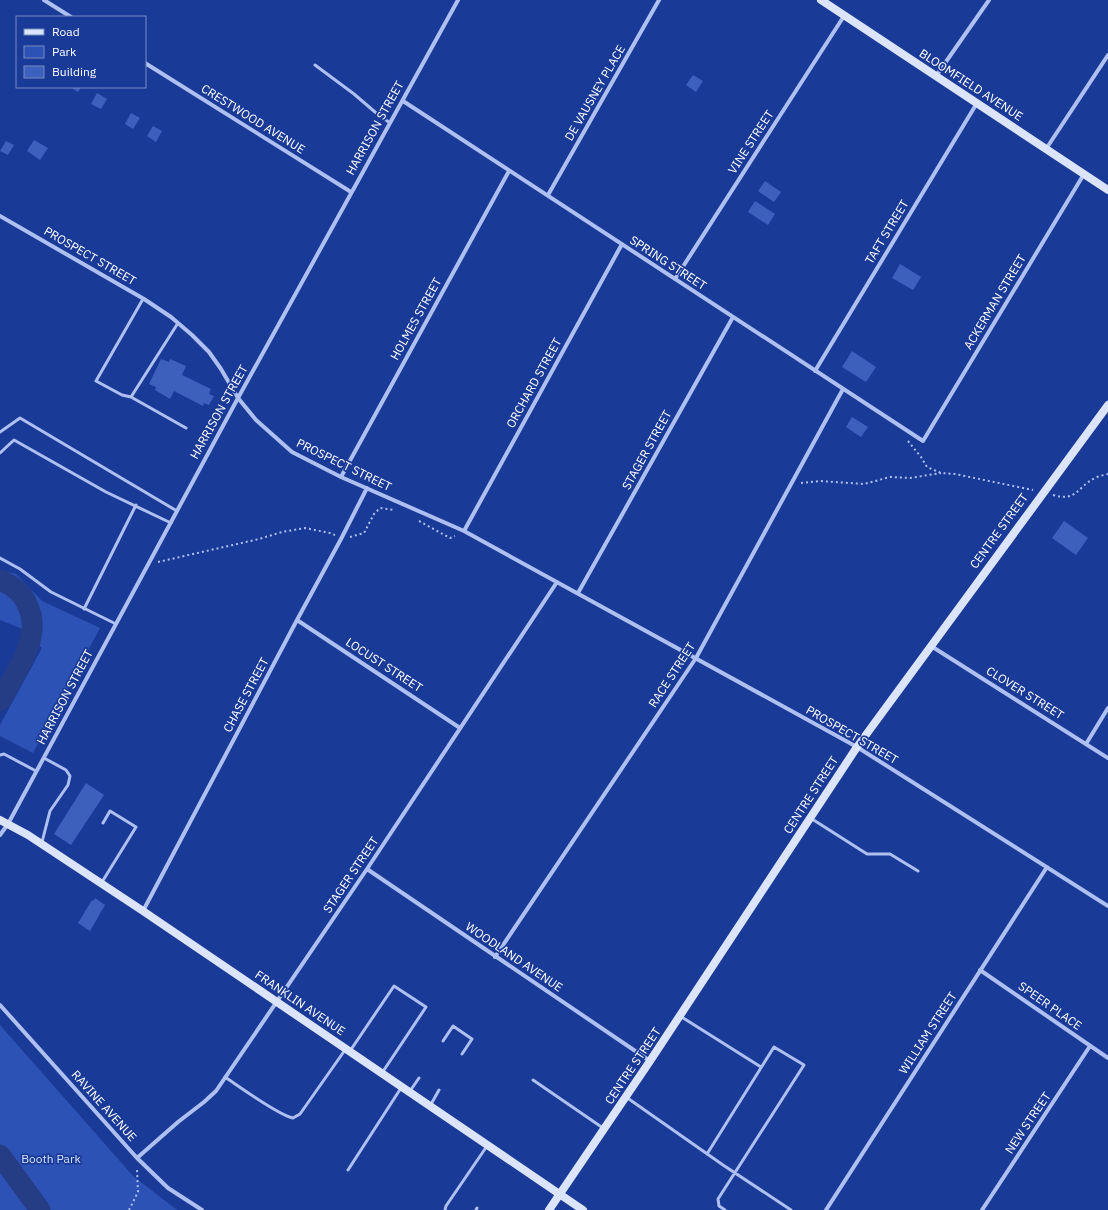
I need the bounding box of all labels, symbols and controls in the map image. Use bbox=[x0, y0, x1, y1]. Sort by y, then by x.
legend bbox=[16, 16, 146, 88]
text: Road bbox=[52, 24, 80, 39]
street label: DE VAUSNEY PLACE bbox=[561, 42, 628, 143]
text: Park bbox=[52, 44, 77, 59]
street label: BLOOMFIELD AVENUE bbox=[917, 45, 1026, 124]
text: Building bbox=[52, 64, 97, 79]
street label: HARRISON STREET bbox=[342, 78, 407, 177]
street label: CRESTWOOD AVENUE bbox=[199, 81, 308, 157]
street label: VINE STREET bbox=[725, 107, 777, 176]
street label: TAFT STREET bbox=[861, 197, 912, 267]
street label: PROSPECT STREET bbox=[41, 223, 139, 288]
street label: SPRING STREET bbox=[627, 232, 710, 293]
street label: ACKERMAN STREET bbox=[960, 251, 1029, 352]
street label: HOLMES STREET bbox=[387, 275, 444, 363]
street label: ORCHARD STREET bbox=[503, 335, 565, 430]
street label: HARRISON STREET bbox=[186, 362, 251, 461]
street label: STAGER STREET bbox=[619, 407, 675, 492]
street label: PROSPECT STREET bbox=[294, 435, 394, 494]
street label: CENTRE STREET bbox=[966, 490, 1031, 571]
street label: LOCUST STREET bbox=[343, 634, 426, 695]
street label: RACE STREET bbox=[645, 639, 698, 710]
street label: HARRISON STREET bbox=[33, 647, 96, 747]
street label: CHASE STREET bbox=[220, 655, 272, 735]
street label: CLOVER STREET bbox=[984, 663, 1067, 722]
street label: PROSPECT STREET bbox=[803, 702, 901, 767]
street label: CENTRE STREET bbox=[780, 753, 841, 836]
street label: STAGER STREET bbox=[320, 834, 382, 916]
street label: WOODLAND AVENUE bbox=[463, 918, 566, 995]
street label: FRANKLIN AVENUE bbox=[252, 967, 348, 1038]
street label: SPEER PLACE bbox=[1016, 978, 1085, 1033]
street label: WILLIAM STREET bbox=[895, 989, 960, 1077]
street label: CENTRE STREET bbox=[601, 1024, 664, 1107]
street label: RAVINE AVENUE bbox=[69, 1067, 140, 1144]
street label: NEW STREET bbox=[1001, 1089, 1054, 1156]
park label: Booth Park bbox=[21, 1151, 81, 1166]

